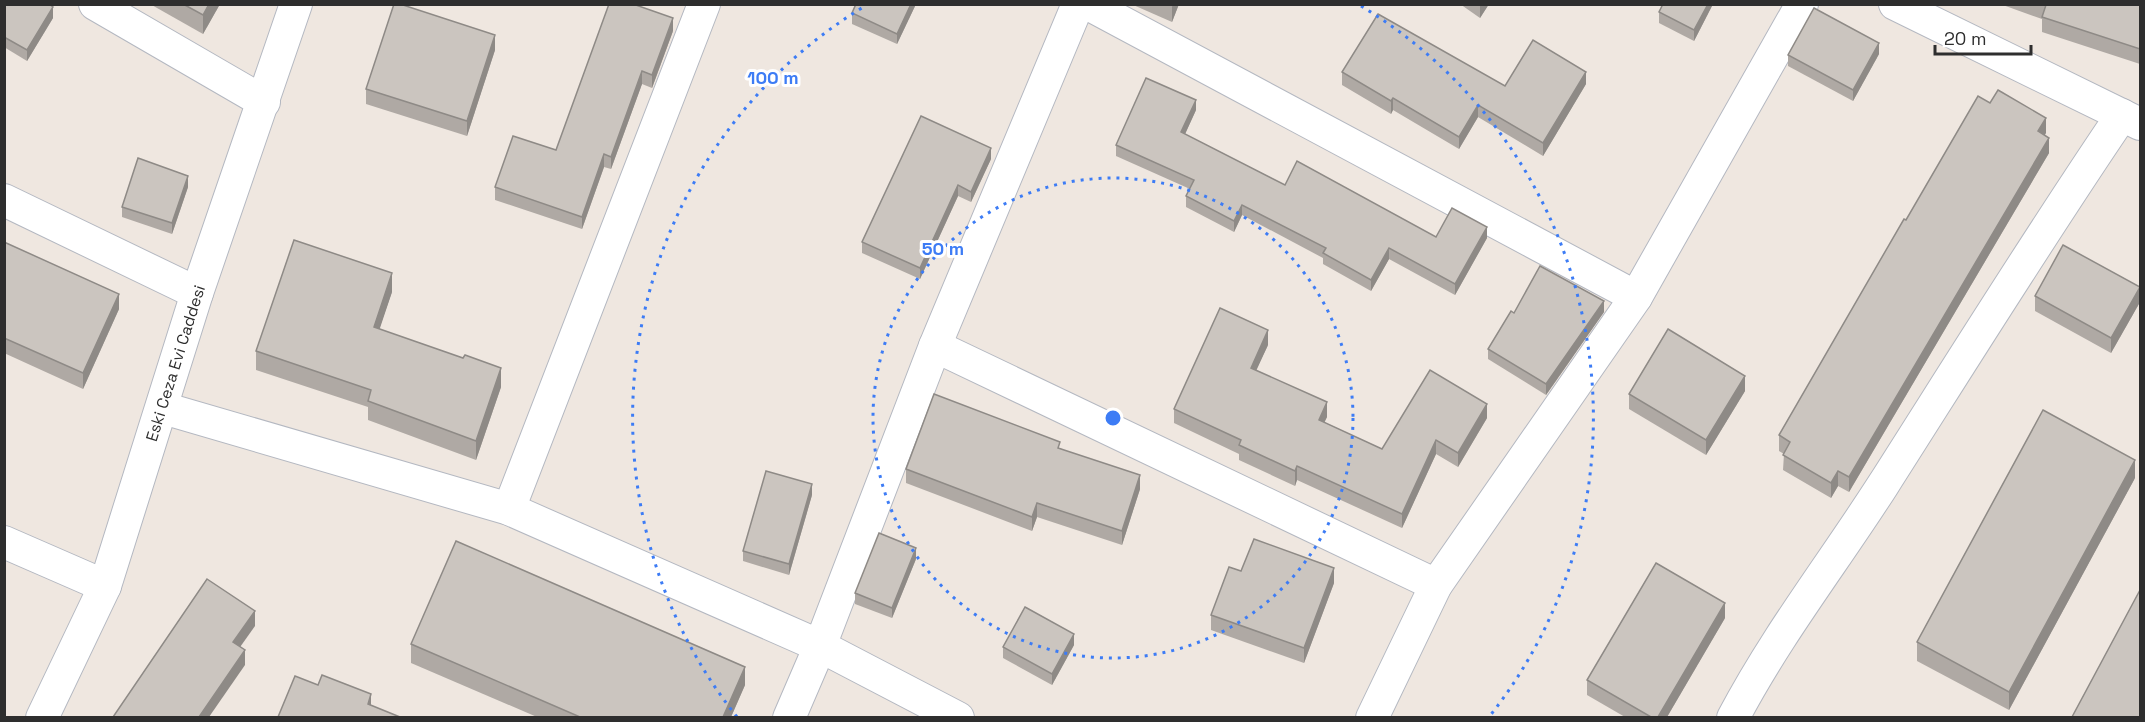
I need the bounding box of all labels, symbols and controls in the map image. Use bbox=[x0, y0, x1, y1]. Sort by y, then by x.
scale bar bbox=[1935, 18, 2031, 56]
text: 20 m bbox=[1944, 27, 1987, 50]
text: 100 m bbox=[747, 66, 799, 89]
text: 50 m bbox=[922, 237, 964, 260]
street label: Eski Ceza Evi Caddesi bbox=[141, 282, 210, 444]
centre of rings bbox=[1103, 408, 1123, 428]

